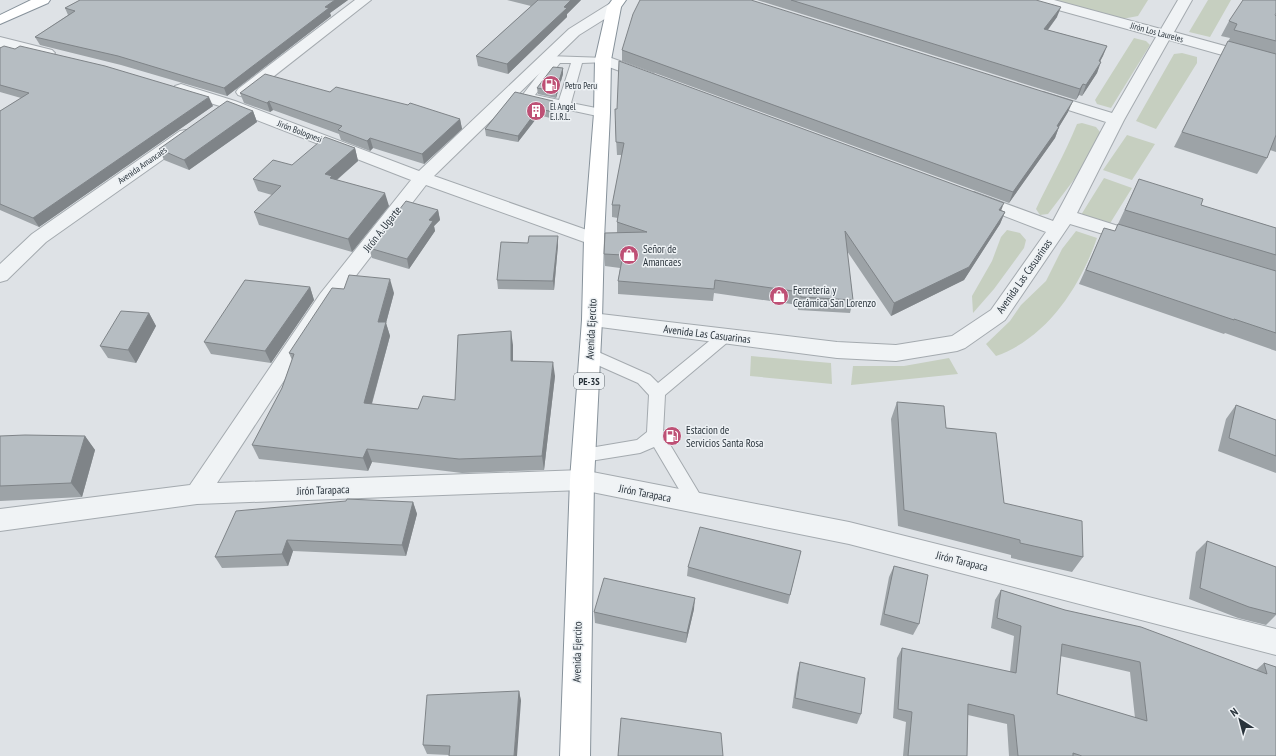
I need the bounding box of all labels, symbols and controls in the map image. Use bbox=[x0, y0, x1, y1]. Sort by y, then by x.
street label: Jirón Los Laureles bbox=[1128, 19, 1185, 44]
fuel station icon: Petro Peru bbox=[540, 74, 562, 96]
place label: Petro Peru bbox=[565, 80, 597, 91]
building icon: El Angel E.I.R.L. bbox=[525, 100, 547, 122]
place label: El Angel E.I.R.L. bbox=[550, 101, 576, 122]
street label: Jirón Bolognesi bbox=[275, 117, 324, 145]
street label: Avenida Amancaes bbox=[115, 144, 169, 186]
street label: Jirón A. Ugarte bbox=[359, 203, 405, 255]
street label: Avenida Las Casuarinas bbox=[993, 236, 1055, 316]
place label: Señor de Amancaes bbox=[643, 242, 681, 269]
shop icon: Señor de Amancaes bbox=[618, 244, 640, 266]
place label: Ferretería y Cerámica San Lorenzo bbox=[793, 283, 876, 310]
shop icon: Ferretería y Cerámica San Lorenzo bbox=[768, 285, 790, 307]
street label: Avenida Ejercito bbox=[582, 298, 600, 360]
street label: Avenida Las Casuarinas bbox=[663, 322, 752, 346]
road number: PE-3S bbox=[574, 373, 604, 389]
place label: Estacion de Servicios Santa Rosa bbox=[686, 423, 763, 450]
fuel station icon: Estacion de Servicios Santa Rosa bbox=[661, 425, 683, 447]
street label: Jirón Tarapaca bbox=[617, 481, 672, 505]
street label: Jirón Tarapaca bbox=[295, 482, 350, 498]
street label: Jirón Tarapaca bbox=[934, 548, 989, 574]
street label: Avenida Ejercito bbox=[569, 621, 585, 683]
north arrow bbox=[1220, 700, 1260, 740]
text: N bbox=[1228, 704, 1241, 719]

